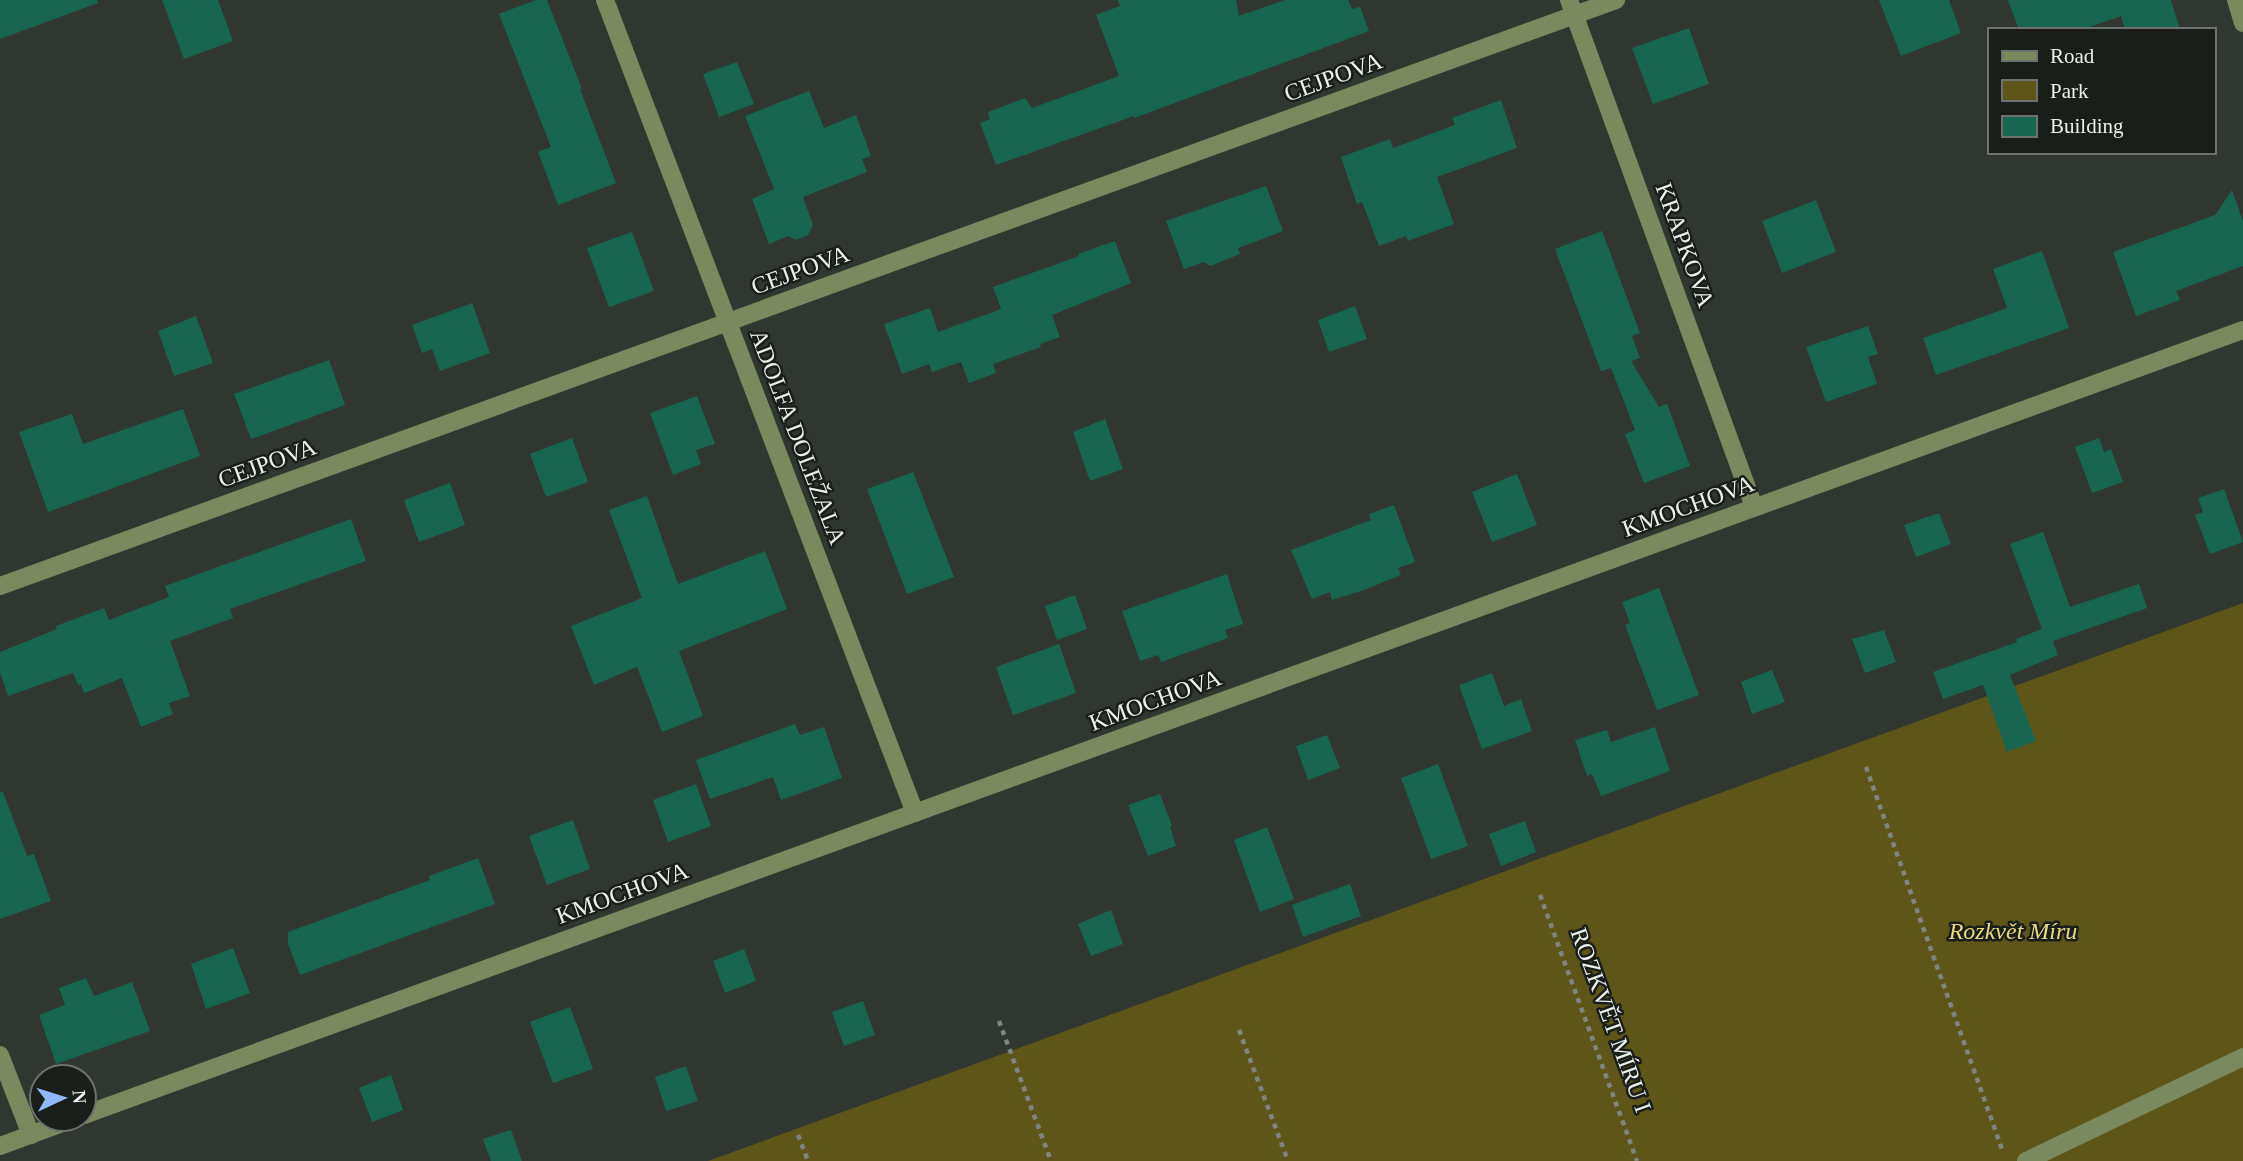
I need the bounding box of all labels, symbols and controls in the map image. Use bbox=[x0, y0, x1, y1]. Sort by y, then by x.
legend bbox=[1988, 28, 2215, 154]
text: Road bbox=[2050, 44, 2095, 68]
street label: CEJPOVA bbox=[1281, 47, 1386, 107]
text: Park bbox=[2050, 79, 2089, 103]
text: Building bbox=[2050, 114, 2124, 138]
street label: KRAPKOVA bbox=[1651, 179, 1720, 311]
street label: CEJPOVA bbox=[748, 240, 853, 300]
street label: ADOLFA DOLEŽALA bbox=[745, 326, 851, 549]
street label: CEJPOVA bbox=[215, 433, 320, 493]
street label: KMOCHOVA bbox=[1619, 470, 1758, 542]
street label: KMOCHOVA bbox=[1086, 664, 1225, 736]
street label: KMOCHOVA bbox=[553, 857, 692, 929]
park label: Rozkvět Míru bbox=[1948, 918, 2077, 944]
street label: ROZKVĚT MÍRU I bbox=[1566, 924, 1656, 1116]
north arrow bbox=[28, 1063, 98, 1133]
text: N bbox=[69, 1089, 90, 1105]

